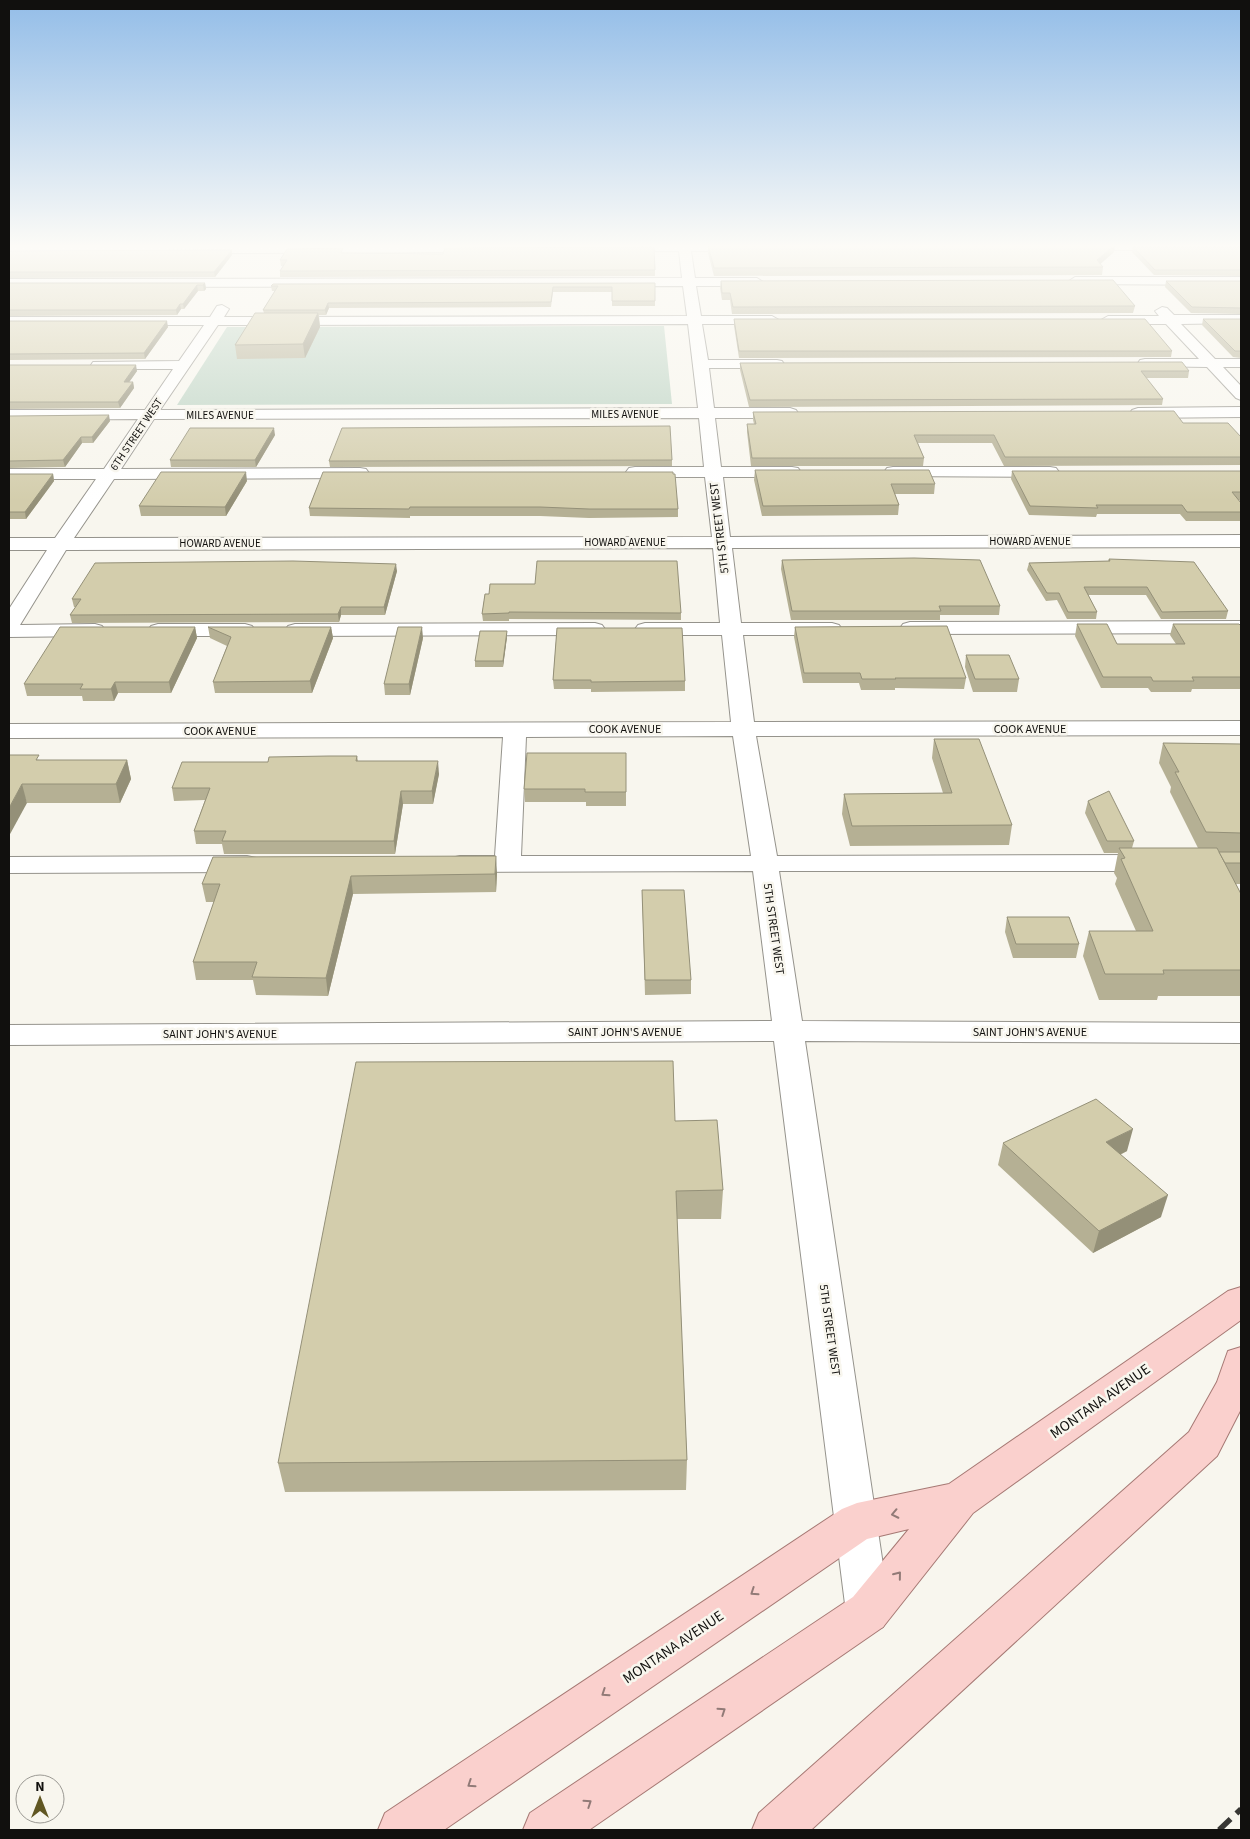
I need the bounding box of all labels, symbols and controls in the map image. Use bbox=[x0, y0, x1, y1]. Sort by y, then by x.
street label: 6TH STREET WEST bbox=[107, 395, 166, 473]
street label: MILES AVENUE bbox=[591, 407, 659, 422]
street label: MILES AVENUE bbox=[186, 408, 254, 423]
street label: 5TH STREET WEST bbox=[705, 481, 734, 575]
street label: HOWARD AVENUE bbox=[989, 534, 1071, 549]
street label: HOWARD AVENUE bbox=[584, 535, 666, 550]
street label: HOWARD AVENUE bbox=[179, 536, 261, 551]
street label: COOK AVENUE bbox=[589, 721, 661, 738]
street label: COOK AVENUE bbox=[994, 721, 1066, 738]
street label: COOK AVENUE bbox=[184, 723, 256, 740]
street label: 5TH STREET WEST bbox=[759, 882, 788, 976]
street label: SAINT JOHN'S AVENUE bbox=[568, 1024, 682, 1041]
street label: SAINT JOHN'S AVENUE bbox=[973, 1024, 1087, 1041]
street label: SAINT JOHN'S AVENUE bbox=[163, 1026, 277, 1043]
street label: 5TH STREET WEST bbox=[815, 1283, 844, 1377]
street label: MONTANA AVENUE bbox=[1046, 1359, 1155, 1444]
one-way arrow bbox=[890, 1508, 899, 1519]
one-way arrow bbox=[893, 1572, 901, 1581]
one-way arrow bbox=[750, 1586, 760, 1595]
street label: MONTANA AVENUE bbox=[619, 1606, 728, 1689]
one-way arrow bbox=[602, 1687, 611, 1696]
one-way arrow bbox=[717, 1708, 726, 1718]
north arrow bbox=[15, 1774, 65, 1824]
text: N bbox=[35, 1777, 45, 1797]
one-way arrow bbox=[467, 1778, 477, 1787]
one-way arrow bbox=[582, 1800, 591, 1809]

